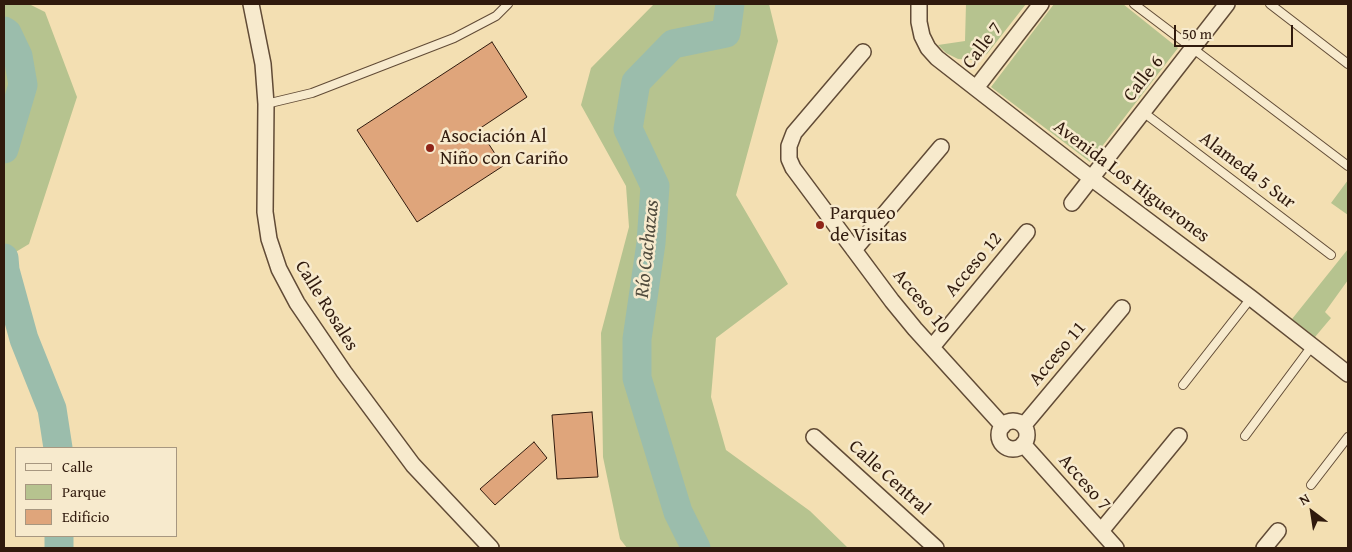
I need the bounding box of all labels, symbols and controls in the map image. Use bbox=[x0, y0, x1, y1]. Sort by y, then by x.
scale bar bbox=[1177, 15, 1296, 47]
street label: Calle 7 bbox=[958, 18, 1008, 74]
text: 50 m bbox=[1182, 23, 1212, 44]
street label: Calle 6 bbox=[1119, 51, 1169, 107]
street label: Avenida Los Higuerones bbox=[1048, 116, 1214, 248]
place label: Asociación Al Niño con Cariño bbox=[440, 126, 568, 170]
street label: Alameda 5 Sur bbox=[1194, 128, 1300, 214]
marker: Asociación Al Niño con Cariño bbox=[424, 142, 436, 154]
water label: Río Cachazas bbox=[631, 199, 665, 299]
place label: Parqueo de Visitas bbox=[830, 203, 907, 247]
marker: Parqueo de Visitas bbox=[814, 219, 826, 231]
street label: Acceso 12 bbox=[941, 228, 1007, 302]
street label: Calle Rosales bbox=[289, 257, 363, 355]
street label: Acceso 10 bbox=[888, 265, 954, 339]
street label: Acceso 11 bbox=[1025, 317, 1091, 391]
street label: Calle Central bbox=[844, 436, 934, 520]
legend bbox=[15, 447, 178, 537]
street label: Acceso 7 bbox=[1053, 450, 1115, 516]
text: Calle bbox=[62, 456, 93, 477]
text: Parque bbox=[62, 481, 106, 502]
north arrow bbox=[1287, 487, 1337, 537]
text: N bbox=[1295, 488, 1313, 510]
text: Edificio bbox=[62, 506, 109, 527]

